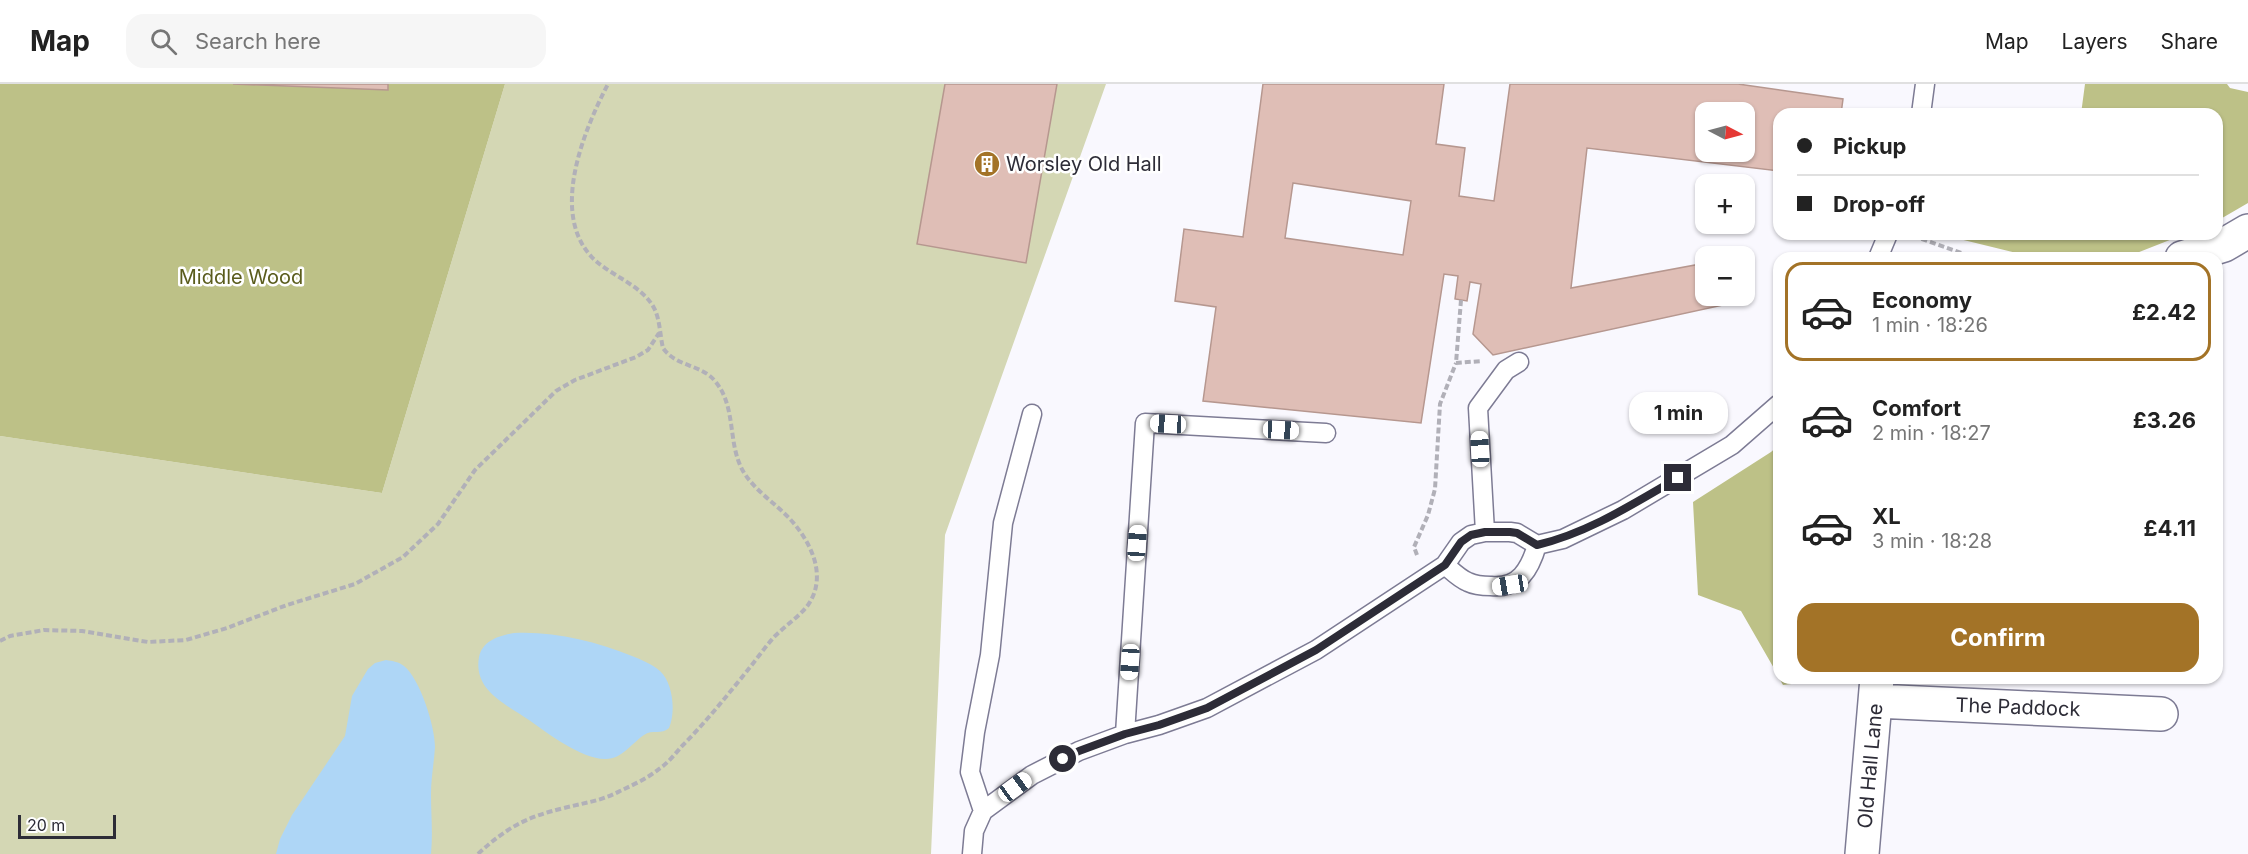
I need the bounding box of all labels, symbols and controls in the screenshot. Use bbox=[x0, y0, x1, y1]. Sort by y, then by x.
search box bbox=[126, 14, 546, 68]
text: Map bbox=[30, 24, 90, 58]
icon: search bbox=[147, 25, 180, 58]
text: Search here bbox=[195, 28, 321, 54]
text: Map bbox=[1985, 29, 2029, 54]
text: Layers bbox=[2062, 29, 2128, 54]
text: Share bbox=[2161, 29, 2218, 54]
north arrow bbox=[1695, 102, 1755, 162]
map controls bbox=[1695, 102, 1755, 306]
text: Pickup bbox=[1833, 133, 1907, 159]
building icon: Worsley Old Hall bbox=[972, 149, 1002, 179]
place label: Worsley Old Hall bbox=[1006, 152, 1162, 176]
button: + bbox=[1695, 174, 1755, 234]
text: Drop-off bbox=[1833, 191, 1925, 217]
button: − bbox=[1695, 246, 1755, 306]
park label: Middle Wood bbox=[179, 265, 303, 289]
icon: car bbox=[1800, 285, 1854, 339]
text: Economy bbox=[1872, 287, 1972, 313]
text: £2.42 bbox=[2132, 299, 2196, 325]
text: 1 min · 18:26 bbox=[1872, 313, 1988, 337]
callout: 1 min bbox=[1628, 391, 1728, 433]
icon: car bbox=[1800, 393, 1854, 447]
text: Comfort bbox=[1872, 395, 1961, 421]
text: 1 min bbox=[1654, 401, 1703, 425]
text: £3.26 bbox=[2133, 407, 2196, 433]
car bbox=[1150, 414, 1186, 434]
car bbox=[1263, 420, 1299, 440]
text: 2 min · 18:27 bbox=[1872, 421, 1991, 445]
car bbox=[1470, 431, 1490, 467]
route end bbox=[1664, 464, 1691, 491]
icon: car bbox=[1800, 501, 1854, 555]
text: XL bbox=[1872, 503, 1901, 529]
text: £4.11 bbox=[2143, 515, 2196, 541]
car bbox=[1127, 524, 1147, 562]
text: 3 min · 18:28 bbox=[1872, 529, 1992, 553]
car bbox=[1491, 573, 1529, 597]
button: Confirm bbox=[1797, 603, 2199, 672]
car bbox=[1120, 643, 1140, 681]
street label: The Paddock bbox=[1955, 693, 2081, 721]
street label: Old Hall Lane bbox=[1853, 702, 1887, 830]
route start bbox=[1049, 745, 1076, 772]
car bbox=[995, 769, 1035, 805]
scale bar bbox=[18, 812, 116, 840]
text: 20 m bbox=[27, 815, 65, 835]

